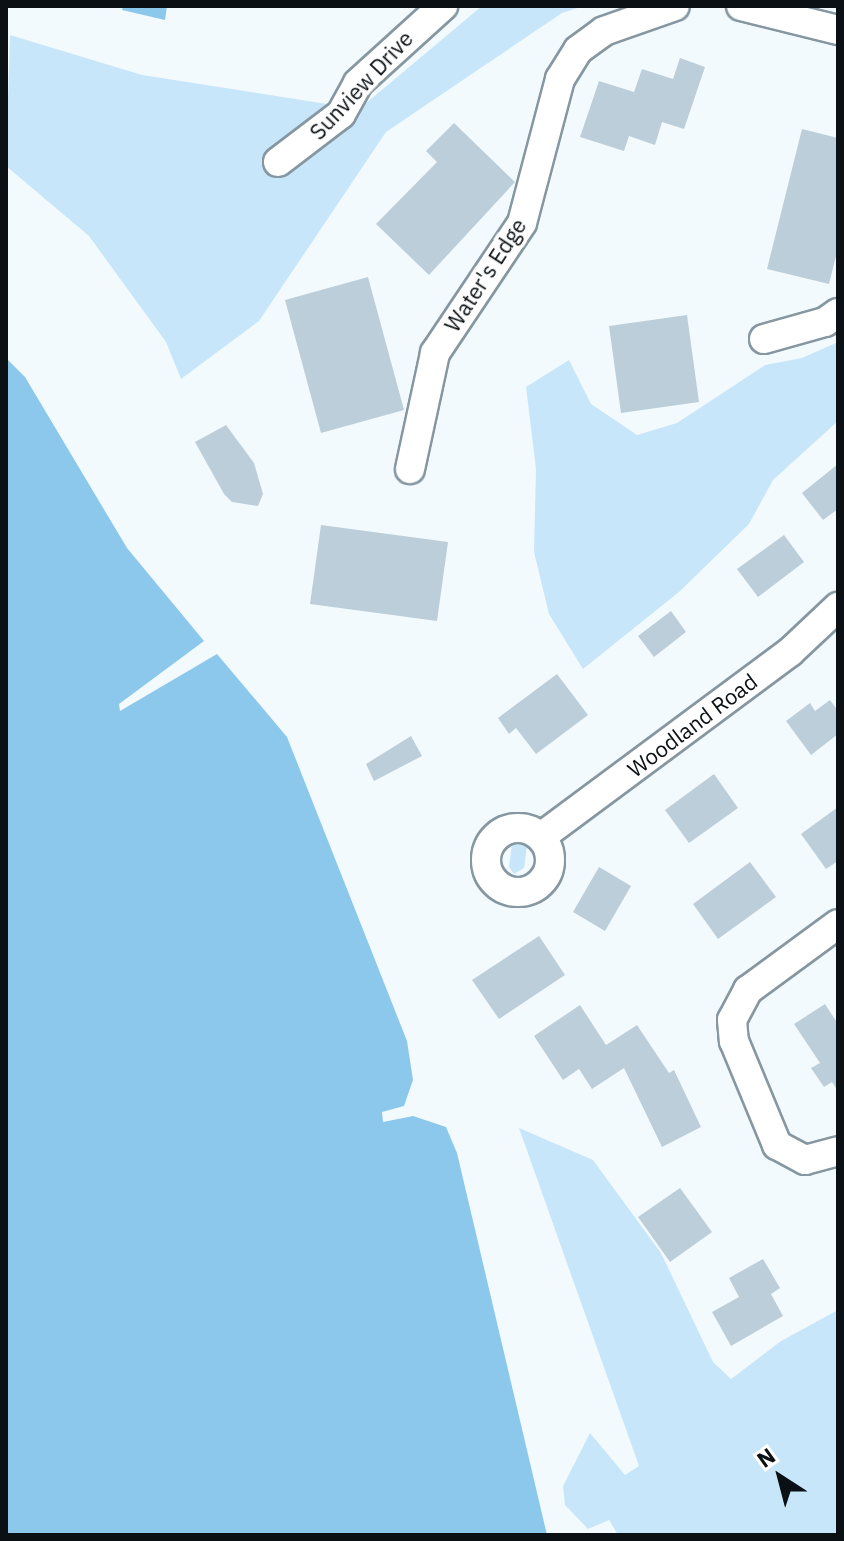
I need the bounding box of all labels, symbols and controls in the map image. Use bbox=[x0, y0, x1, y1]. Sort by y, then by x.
street label: Sunview Drive bbox=[304, 25, 418, 145]
street label: Water's Edge bbox=[439, 213, 531, 337]
street label: Woodland Road bbox=[622, 668, 762, 782]
north arrow bbox=[740, 1437, 820, 1517]
text: N bbox=[751, 1441, 781, 1474]

